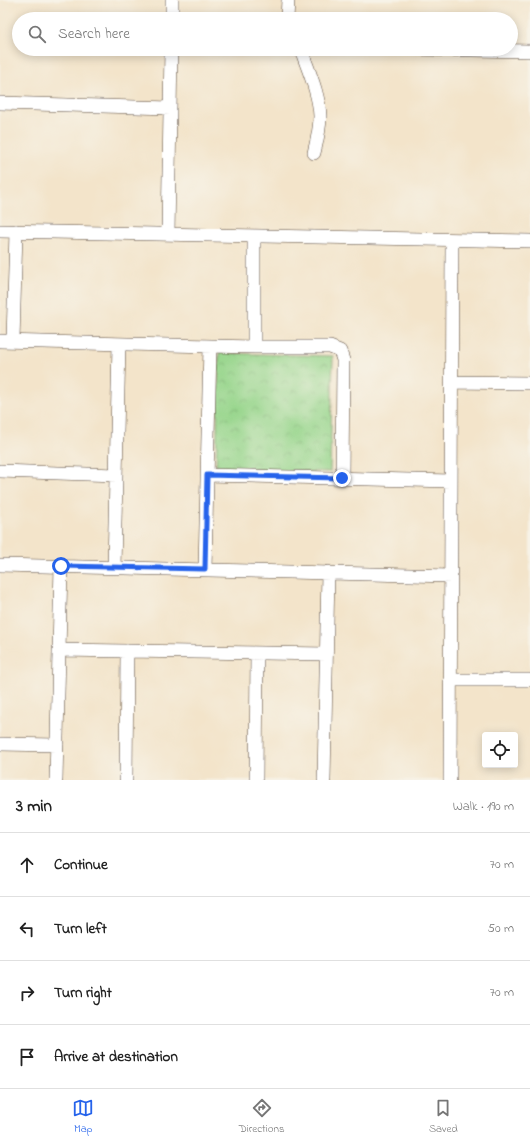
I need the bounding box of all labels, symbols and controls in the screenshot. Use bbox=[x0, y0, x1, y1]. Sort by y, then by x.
search box bbox=[12, 12, 518, 56]
icon: search bbox=[26, 23, 48, 45]
text: Search here bbox=[58, 23, 130, 45]
route end bbox=[333, 469, 351, 487]
route start bbox=[52, 557, 70, 575]
map controls bbox=[482, 732, 518, 768]
button: locate bbox=[482, 732, 518, 768]
text: 3 min bbox=[16, 794, 52, 819]
text: Walk · 190 m bbox=[453, 797, 514, 816]
icon: ahead bbox=[16, 854, 38, 876]
text: Continue bbox=[54, 854, 108, 876]
text: 70 m bbox=[490, 855, 514, 874]
icon: left bbox=[16, 918, 38, 940]
text: Turn left bbox=[54, 918, 107, 940]
text: 50 m bbox=[488, 919, 514, 938]
icon: right bbox=[16, 982, 38, 1004]
text: Turn right bbox=[54, 982, 112, 1004]
text: 70 m bbox=[490, 983, 514, 1002]
icon: arrive bbox=[16, 1046, 38, 1068]
text: Arrive at destination bbox=[54, 1046, 178, 1068]
tab: Map bbox=[72, 1097, 94, 1137]
tab: Directions bbox=[239, 1097, 285, 1137]
tab: Saved bbox=[429, 1097, 458, 1137]

